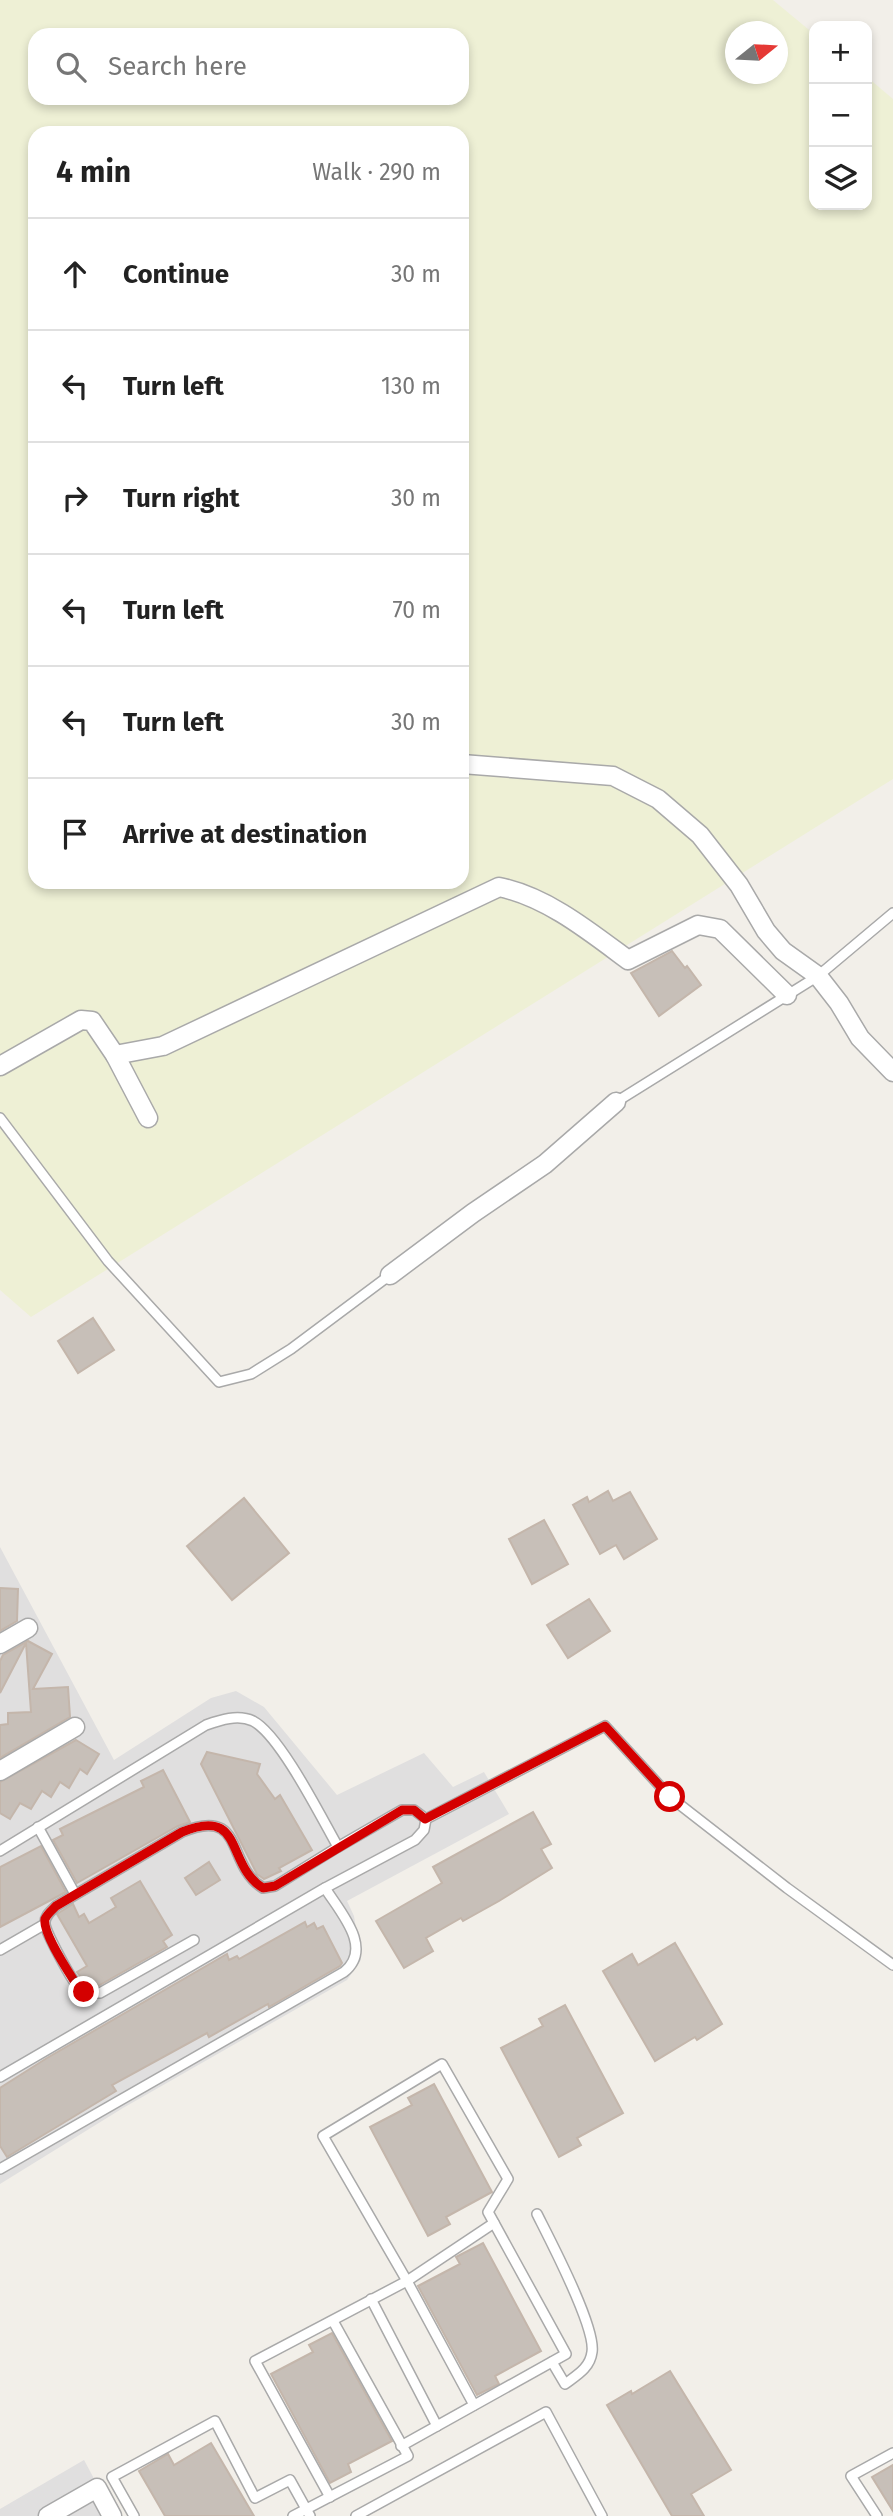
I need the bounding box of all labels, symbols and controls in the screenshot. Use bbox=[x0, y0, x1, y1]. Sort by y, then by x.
north arrow bbox=[725, 21, 788, 84]
map controls bbox=[809, 21, 872, 210]
button: + bbox=[809, 21, 872, 84]
search box bbox=[28, 28, 469, 105]
icon: search bbox=[52, 48, 90, 86]
text: Search here bbox=[108, 51, 247, 82]
button: − bbox=[809, 84, 872, 147]
button: layers bbox=[809, 147, 872, 210]
text: 4 min bbox=[56, 154, 131, 190]
text: Walk · 290 m bbox=[312, 158, 441, 186]
icon: ahead bbox=[56, 255, 94, 293]
text: Continue bbox=[123, 259, 229, 290]
text: 30 m bbox=[391, 260, 441, 288]
icon: left bbox=[56, 367, 94, 405]
text: Turn left bbox=[123, 371, 224, 402]
text: 130 m bbox=[381, 372, 441, 400]
icon: right bbox=[56, 479, 94, 517]
text: Turn right bbox=[123, 483, 240, 514]
text: 30 m bbox=[391, 484, 441, 512]
icon: left bbox=[56, 591, 94, 629]
text: Turn left bbox=[123, 595, 224, 626]
text: 70 m bbox=[392, 596, 441, 624]
icon: left bbox=[56, 703, 94, 741]
text: Turn left bbox=[123, 707, 224, 738]
text: 30 m bbox=[391, 708, 441, 736]
icon: arrive bbox=[56, 815, 94, 853]
text: Arrive at destination bbox=[123, 819, 367, 850]
route start bbox=[654, 1781, 685, 1812]
route end bbox=[68, 1976, 99, 2007]

